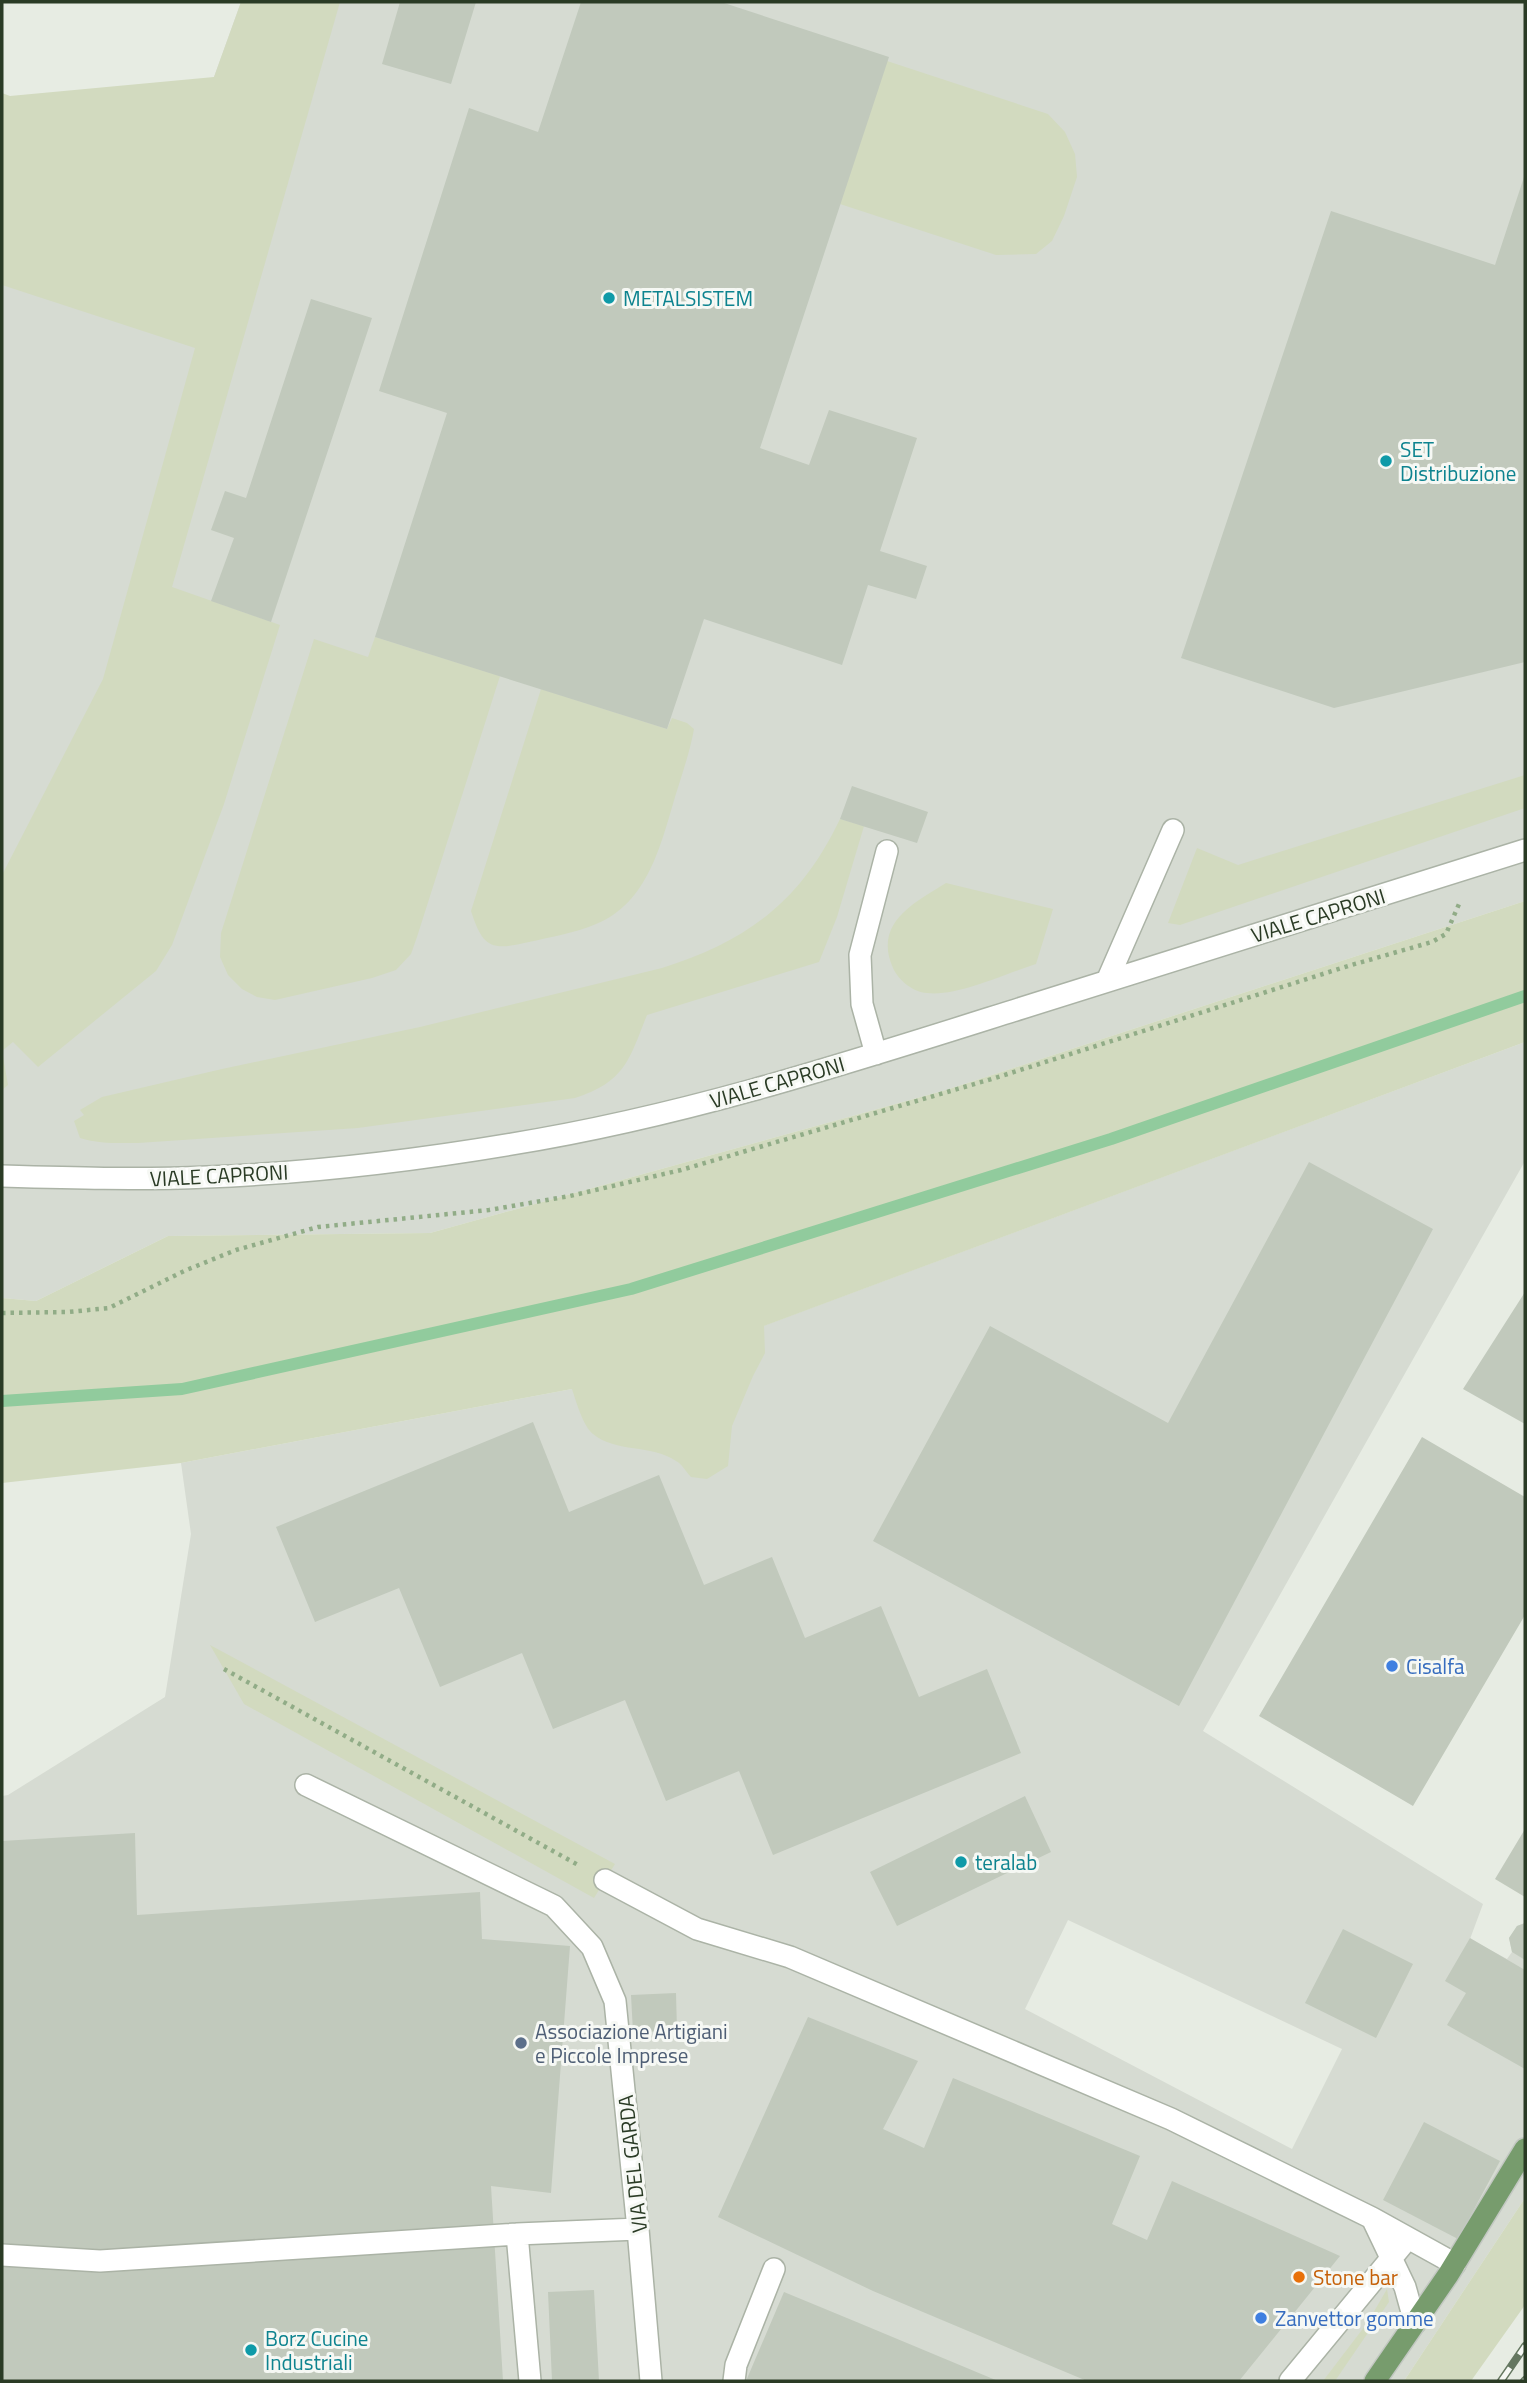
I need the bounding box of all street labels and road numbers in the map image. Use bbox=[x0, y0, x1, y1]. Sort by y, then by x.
street label: VIALE CAPRONI bbox=[1247, 879, 1389, 951]
street label: VIALE CAPRONI bbox=[706, 1047, 848, 1117]
street label: VIALE CAPRONI bbox=[149, 1155, 289, 1195]
street label: VIA DEL GARDA bbox=[609, 2093, 655, 2235]

